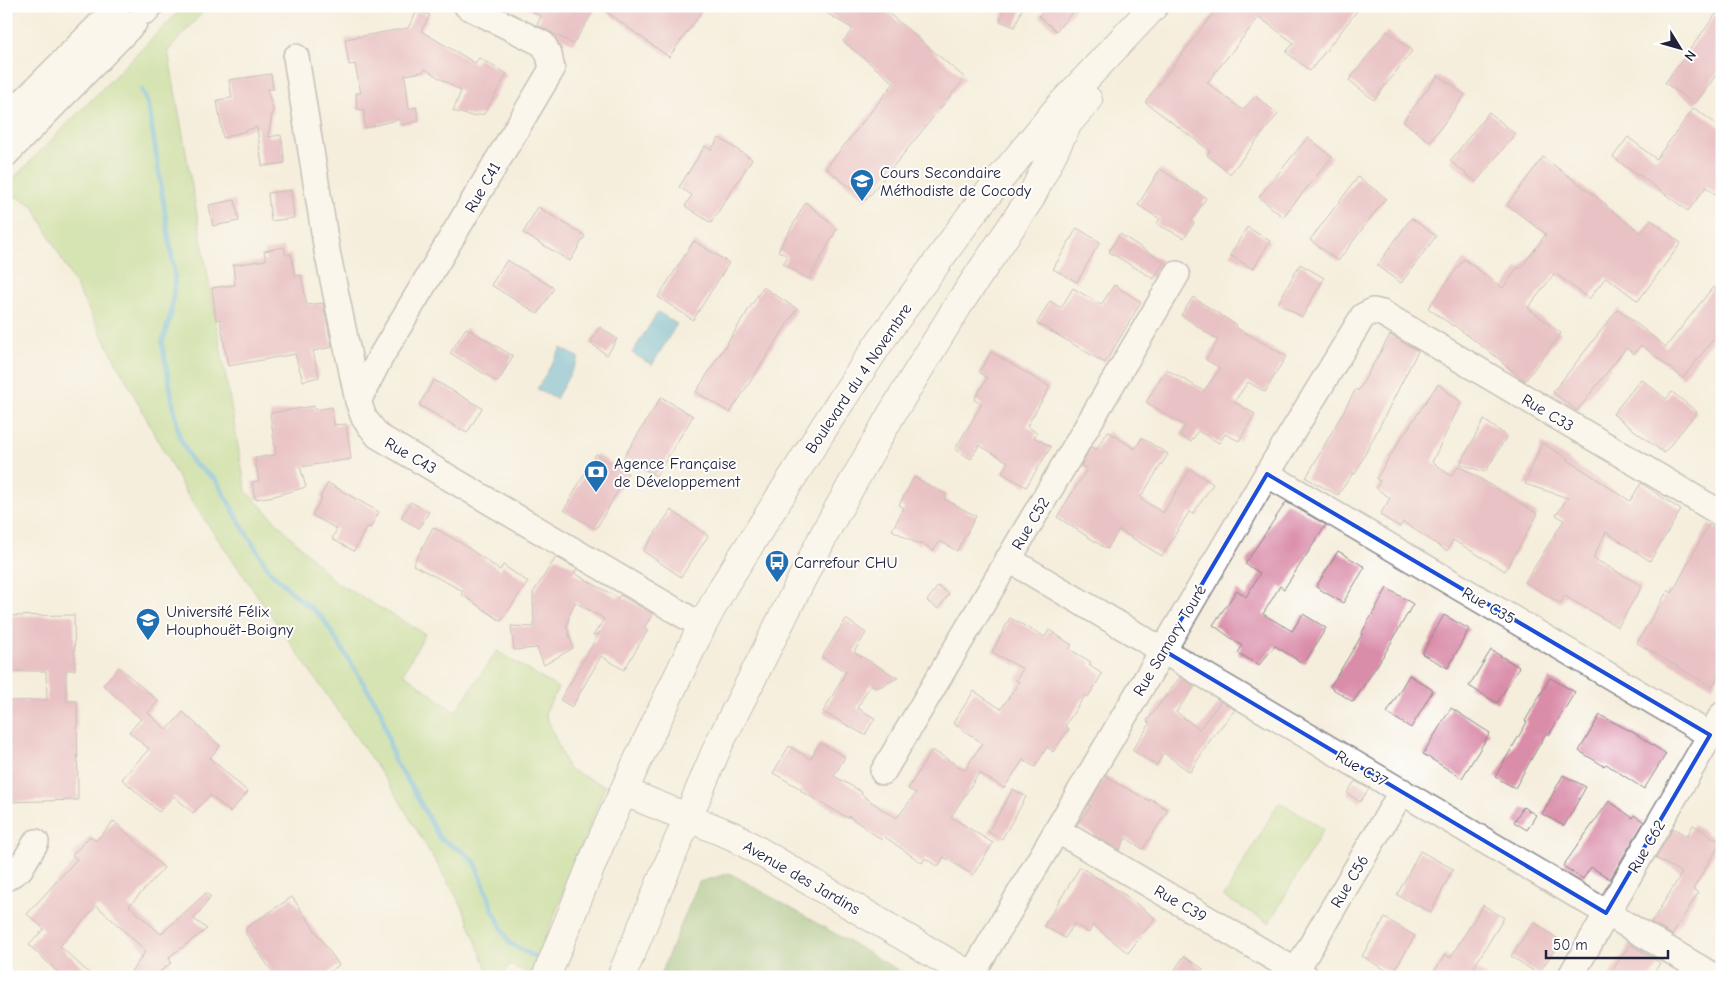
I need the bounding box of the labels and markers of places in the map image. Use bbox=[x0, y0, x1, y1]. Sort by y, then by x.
place label: Cours Secondaire Méthodiste de Cocody bbox=[880, 164, 1032, 200]
school or university icon: Cours Secondaire Méthodiste de Cocody bbox=[849, 168, 875, 202]
place label: Agence Française de Développement bbox=[614, 455, 740, 491]
bank icon: Agence Française de Développement bbox=[583, 459, 609, 493]
bus stop icon: Carrefour CHU bbox=[764, 549, 790, 583]
place label: Carrefour CHU bbox=[794, 554, 897, 572]
place label: Université Félix Houphouët-Boigny bbox=[166, 603, 294, 639]
school or university icon: Université Félix Houphouët-Boigny bbox=[135, 607, 161, 641]

